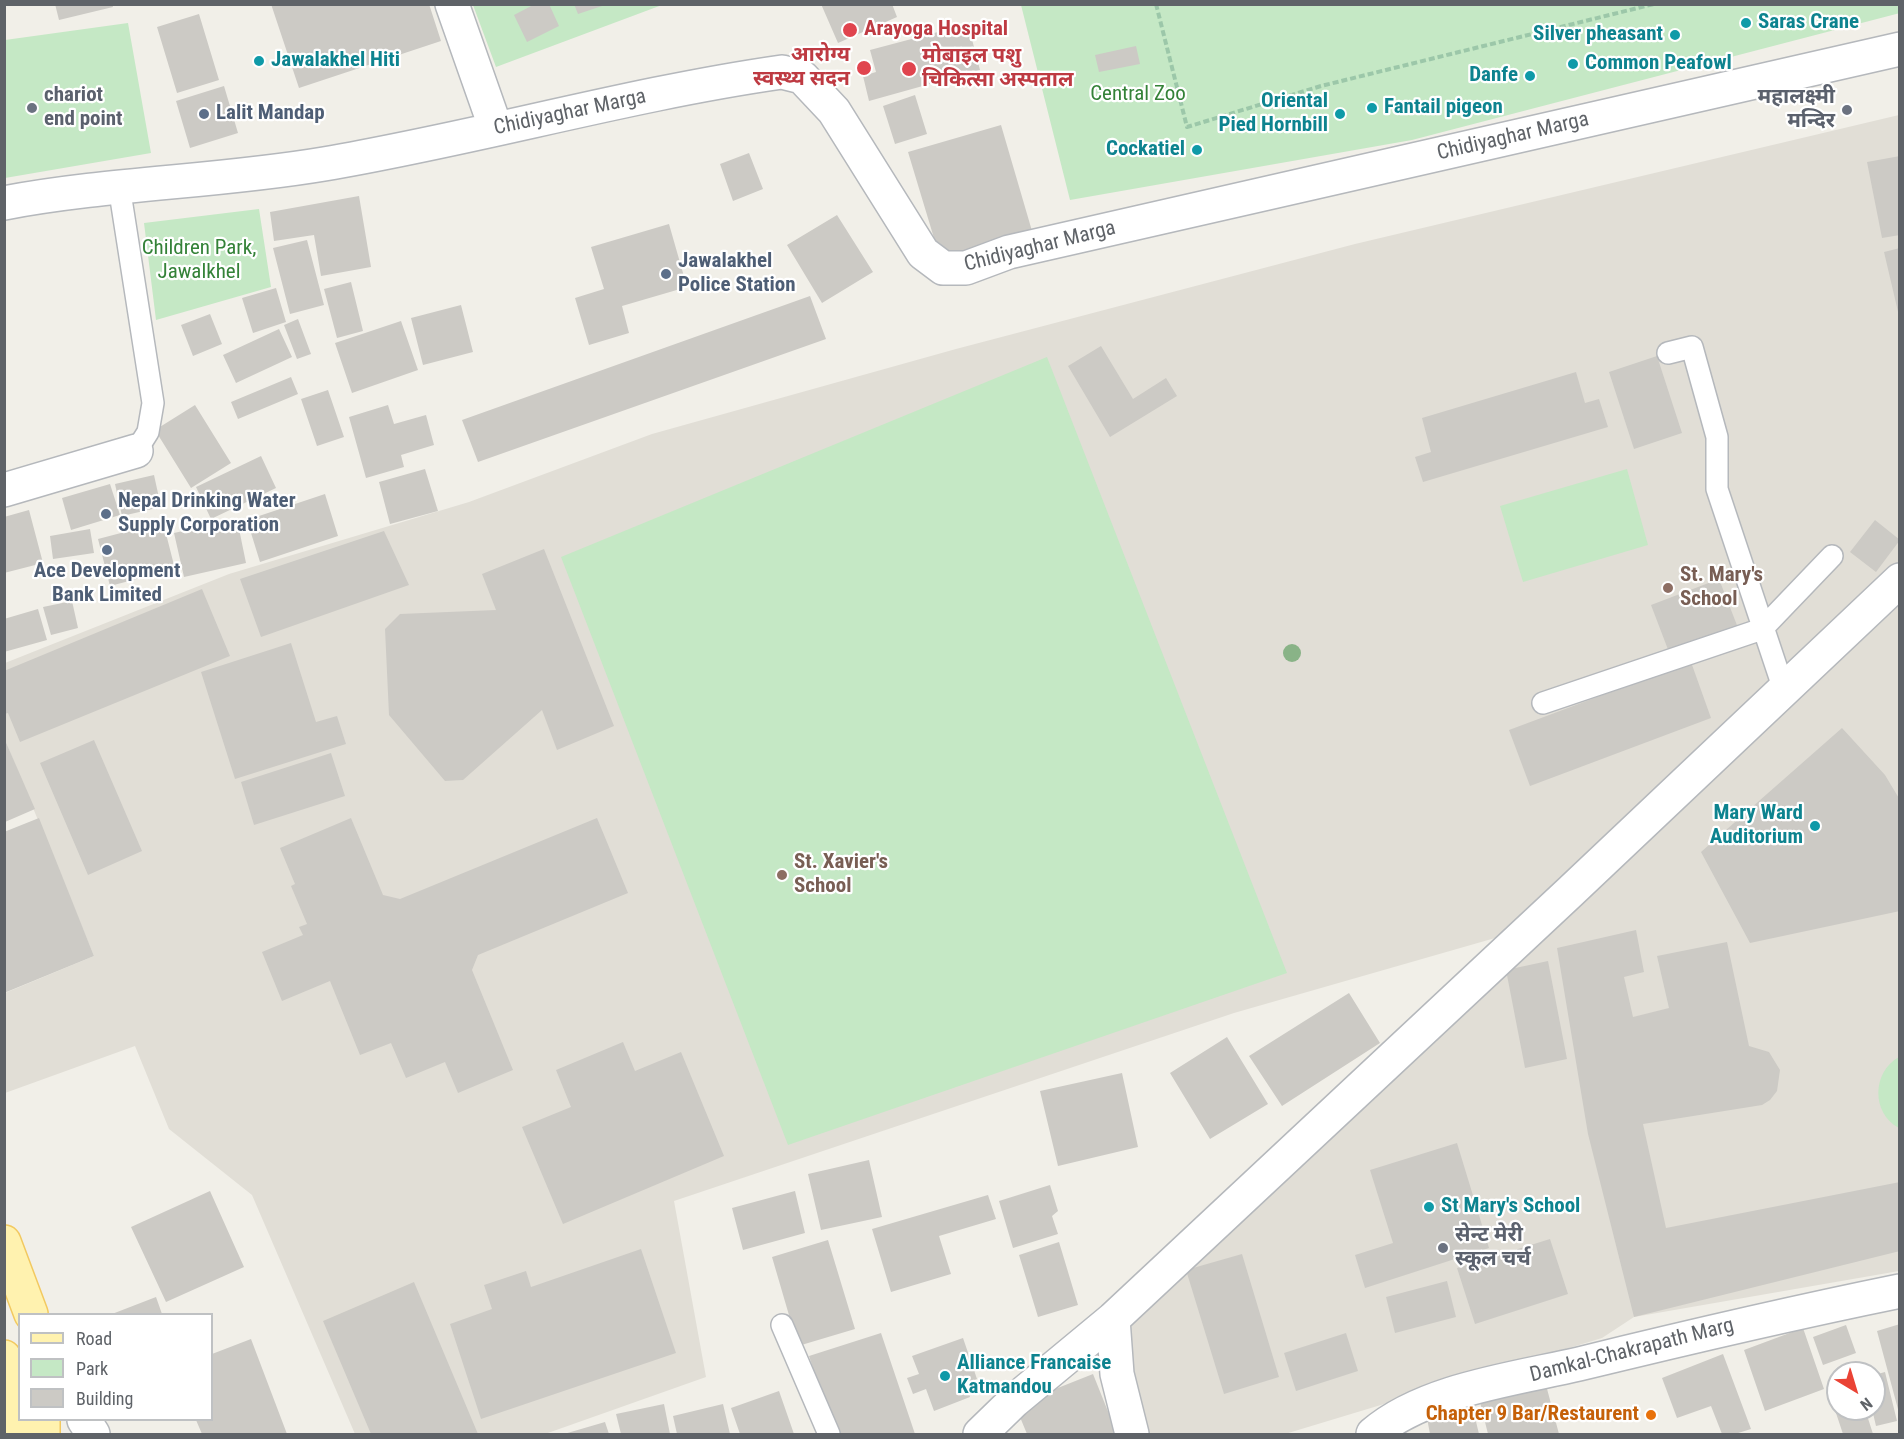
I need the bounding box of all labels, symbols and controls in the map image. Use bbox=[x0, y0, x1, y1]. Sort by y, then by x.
place label: Saras Crane bbox=[1758, 10, 1859, 36]
marker: Saras Crane bbox=[1739, 16, 1753, 30]
place label: Arayoga Hospital bbox=[864, 17, 1008, 43]
marker: Arayoga Hospital bbox=[841, 21, 859, 39]
place label: Silver pheasant bbox=[1533, 22, 1663, 48]
marker: Silver pheasant bbox=[1668, 28, 1682, 42]
place label: आरोग्य स्वस्थ्य सदन bbox=[753, 43, 850, 93]
place label: मोबाइल पशु चिकित्सा अस्पताल bbox=[922, 44, 1073, 94]
place label: Jawalakhel Hiti bbox=[271, 48, 400, 74]
place label: Common Peafowl bbox=[1585, 51, 1732, 77]
marker: Jawalakhel Hiti bbox=[252, 54, 266, 68]
marker: Common Peafowl bbox=[1566, 57, 1580, 71]
marker: आरोग्य स्वस्थ्य सदन bbox=[855, 59, 873, 77]
marker: मोबाइल पशु चिकित्सा अस्पताल bbox=[900, 60, 918, 78]
place label: Danfe bbox=[1469, 63, 1518, 89]
marker: Danfe bbox=[1523, 69, 1537, 83]
park label: Central Zoo bbox=[1090, 82, 1186, 108]
place label: chariot end point bbox=[44, 83, 123, 133]
street label: Chidiyaghar Marga bbox=[492, 85, 648, 141]
place label: महालक्ष्मी मन्दिर bbox=[1757, 85, 1835, 135]
place label: Oriental Pied Hornbill bbox=[1219, 89, 1328, 139]
place label: Fantail pigeon bbox=[1384, 95, 1503, 121]
marker: chariot end point bbox=[25, 101, 39, 115]
place label: Lalit Mandap bbox=[216, 101, 325, 127]
marker: Fantail pigeon bbox=[1365, 101, 1379, 115]
marker: महालक्ष्मी मन्दिर bbox=[1840, 103, 1854, 117]
marker: Lalit Mandap bbox=[197, 107, 211, 121]
marker: Oriental Pied Hornbill bbox=[1333, 107, 1347, 121]
street label: Chidiyaghar Marga bbox=[1435, 107, 1591, 167]
place label: Cockatiel bbox=[1106, 137, 1185, 163]
marker: Cockatiel bbox=[1190, 143, 1204, 157]
street label: Chidiyaghar Marga bbox=[962, 216, 1118, 278]
park label: Children Park, Jawalkhel bbox=[142, 236, 256, 286]
place label: Jawalakhel Police Station bbox=[678, 249, 796, 299]
marker: Jawalakhel Police Station bbox=[659, 267, 673, 281]
place label: Nepal Drinking Water Supply Corporation bbox=[118, 489, 296, 539]
marker: Nepal Drinking Water Supply Corporation bbox=[99, 507, 113, 521]
marker: Ace Development Bank Limited bbox=[100, 543, 114, 557]
place label: Ace Development Bank Limited bbox=[34, 559, 180, 609]
place label: St. Mary's School bbox=[1680, 563, 1763, 613]
marker: St. Mary's School bbox=[1661, 581, 1675, 595]
place label: Mary Ward Auditorium bbox=[1710, 801, 1803, 851]
marker: Mary Ward Auditorium bbox=[1808, 819, 1822, 833]
place label: St. Xavier's School bbox=[794, 850, 888, 900]
marker: St. Xavier's School bbox=[775, 868, 789, 882]
place label: St Mary's School bbox=[1441, 1194, 1580, 1220]
marker: St Mary's School bbox=[1422, 1200, 1436, 1214]
place label: सेन्ट मेरी स्कूल चर्च bbox=[1455, 1223, 1531, 1273]
marker: सेन्ट मेरी स्कूल चर्च bbox=[1436, 1241, 1450, 1255]
legend bbox=[18, 1313, 213, 1421]
street label: Damkal-Chakrapath Marg bbox=[1528, 1313, 1736, 1389]
text: Road bbox=[76, 1328, 112, 1349]
place label: Alliance Francaise Katmandou bbox=[957, 1351, 1111, 1401]
text: Park bbox=[76, 1358, 108, 1379]
north arrow bbox=[1826, 1361, 1886, 1421]
marker: Alliance Francaise Katmandou bbox=[938, 1369, 952, 1383]
text: Building bbox=[76, 1388, 133, 1409]
text: N bbox=[1856, 1393, 1876, 1414]
place label: Chapter 9 Bar/Restaurent bbox=[1426, 1402, 1639, 1428]
marker: Chapter 9 Bar/Restaurent bbox=[1644, 1408, 1658, 1422]

